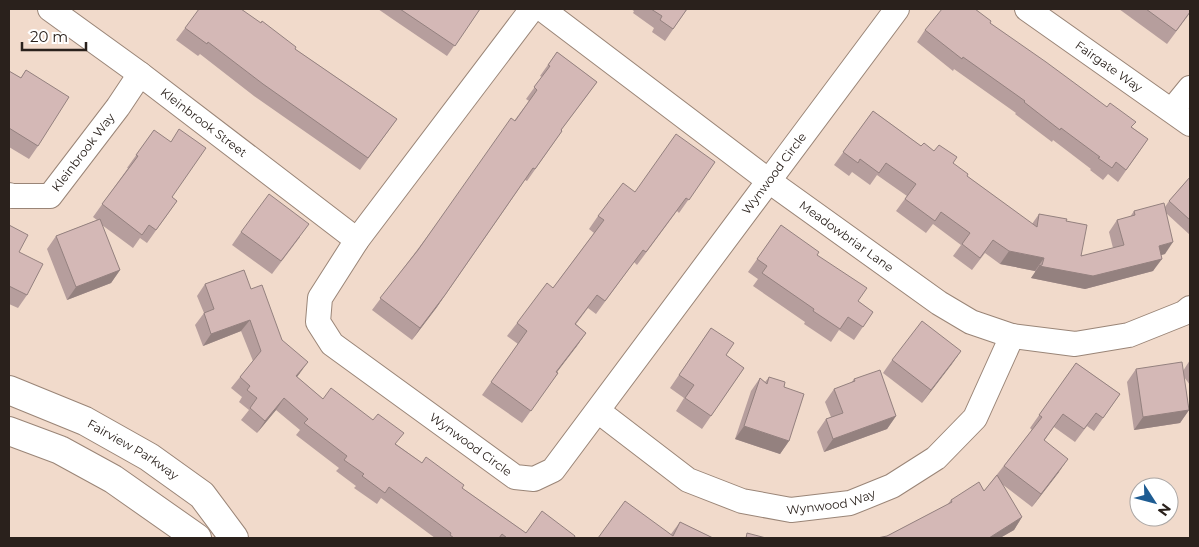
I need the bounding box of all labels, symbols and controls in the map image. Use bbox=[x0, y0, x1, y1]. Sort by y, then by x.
scale bar bbox=[22, 20, 86, 52]
text: 20 m bbox=[30, 27, 68, 46]
street label: Fairgate Way bbox=[1072, 37, 1146, 95]
street label: Kleinbrook Street bbox=[158, 84, 250, 160]
street label: Kleinbrook Way bbox=[48, 110, 118, 194]
street label: Wynwood Circle bbox=[738, 129, 809, 217]
street label: Meadowbriar Lane bbox=[797, 197, 897, 275]
street label: Wynwood Circle bbox=[427, 409, 515, 479]
street label: Fairview Parkway bbox=[85, 416, 182, 483]
north arrow bbox=[1129, 477, 1179, 527]
street label: Wynwood Way bbox=[786, 485, 878, 517]
text: N bbox=[1154, 500, 1175, 520]

